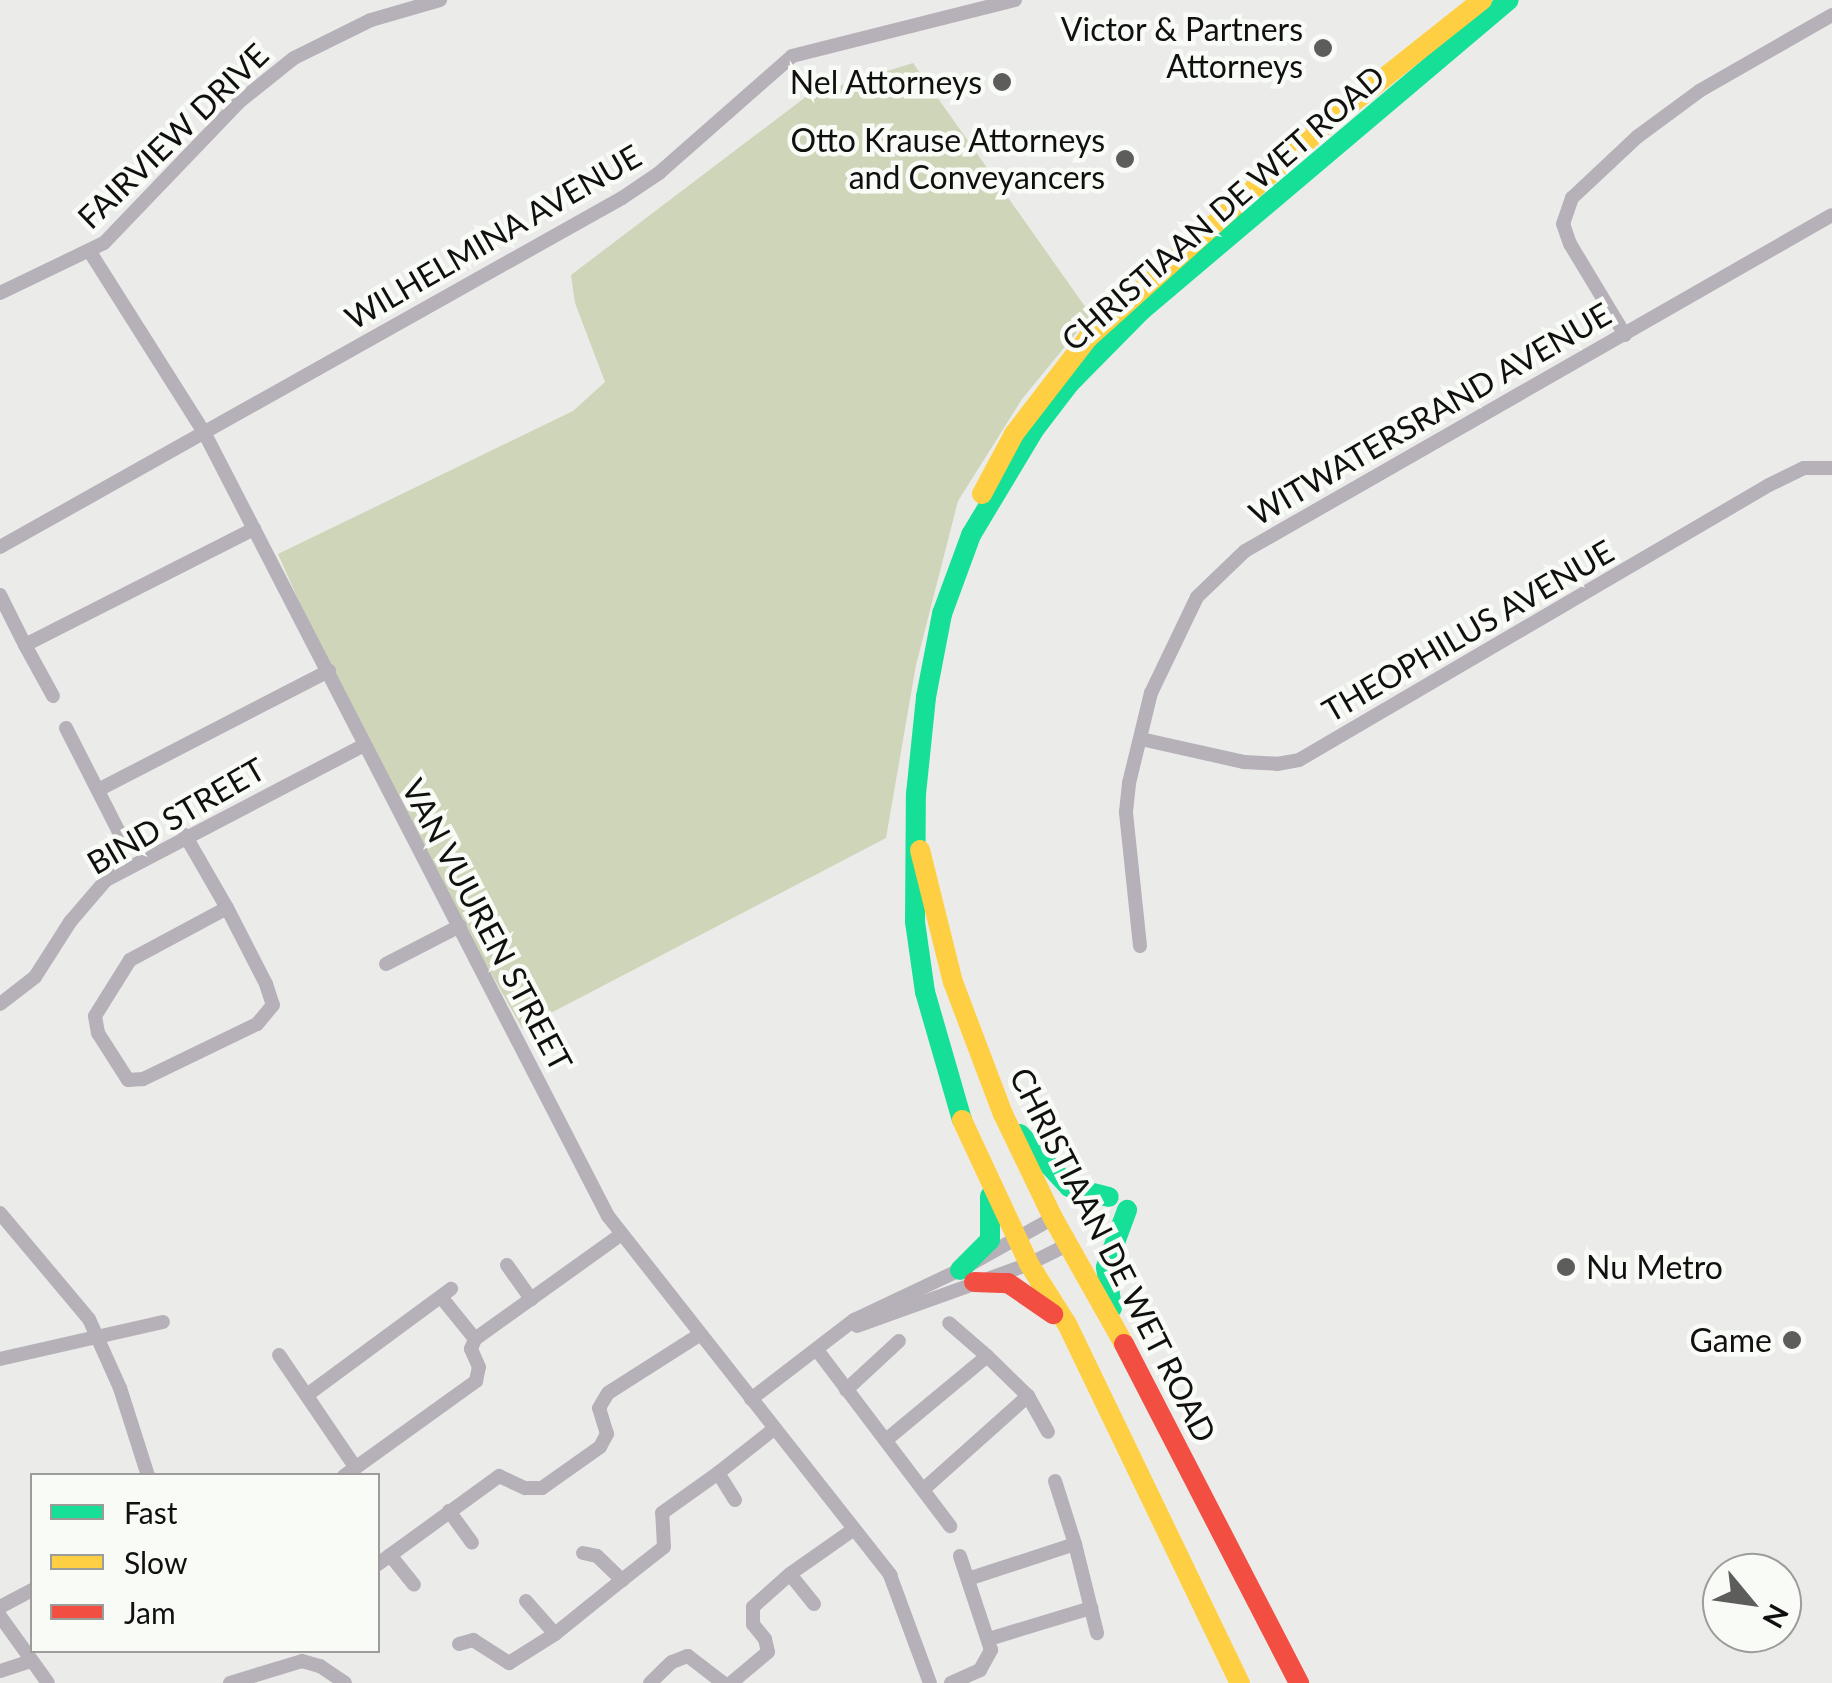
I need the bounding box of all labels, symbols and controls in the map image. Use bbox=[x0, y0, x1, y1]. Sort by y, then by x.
place label: Victor & Partners Attorneys bbox=[1060, 11, 1303, 86]
street label: FAIRVIEW DRIVE bbox=[70, 35, 276, 237]
marker: Victor & Partners Attorneys bbox=[1312, 37, 1334, 59]
street label: CHRISTIAAN DE WET ROAD bbox=[1053, 57, 1393, 359]
place label: Nel Attorneys bbox=[789, 63, 982, 101]
marker: Nel Attorneys bbox=[991, 71, 1013, 93]
place label: Otto Krause Attorneys and Conveyancers bbox=[789, 122, 1105, 197]
street label: WILHELMINA AVENUE bbox=[337, 136, 649, 338]
marker: Otto Krause Attorneys and Conveyancers bbox=[1114, 148, 1136, 170]
street label: WITWATERSRAND AVENUE bbox=[1242, 294, 1618, 534]
street label: THEOPHILUS AVENUE bbox=[1315, 532, 1621, 730]
street label: BIND STREET bbox=[80, 750, 272, 882]
street label: VAN VUUREN STREET bbox=[393, 772, 581, 1078]
street label: CHRISTIAAN DE WET ROAD bbox=[1001, 1061, 1225, 1449]
place label: Nu Metro bbox=[1586, 1248, 1723, 1286]
marker: Nu Metro bbox=[1555, 1256, 1577, 1278]
place label: Game bbox=[1690, 1321, 1772, 1359]
marker: Game bbox=[1781, 1329, 1803, 1351]
legend bbox=[30, 1473, 380, 1653]
text: Fast bbox=[124, 1494, 178, 1530]
text: Slow bbox=[124, 1544, 187, 1580]
north arrow bbox=[1702, 1553, 1802, 1653]
text: Jam bbox=[124, 1594, 176, 1630]
text: N bbox=[1756, 1599, 1797, 1634]

